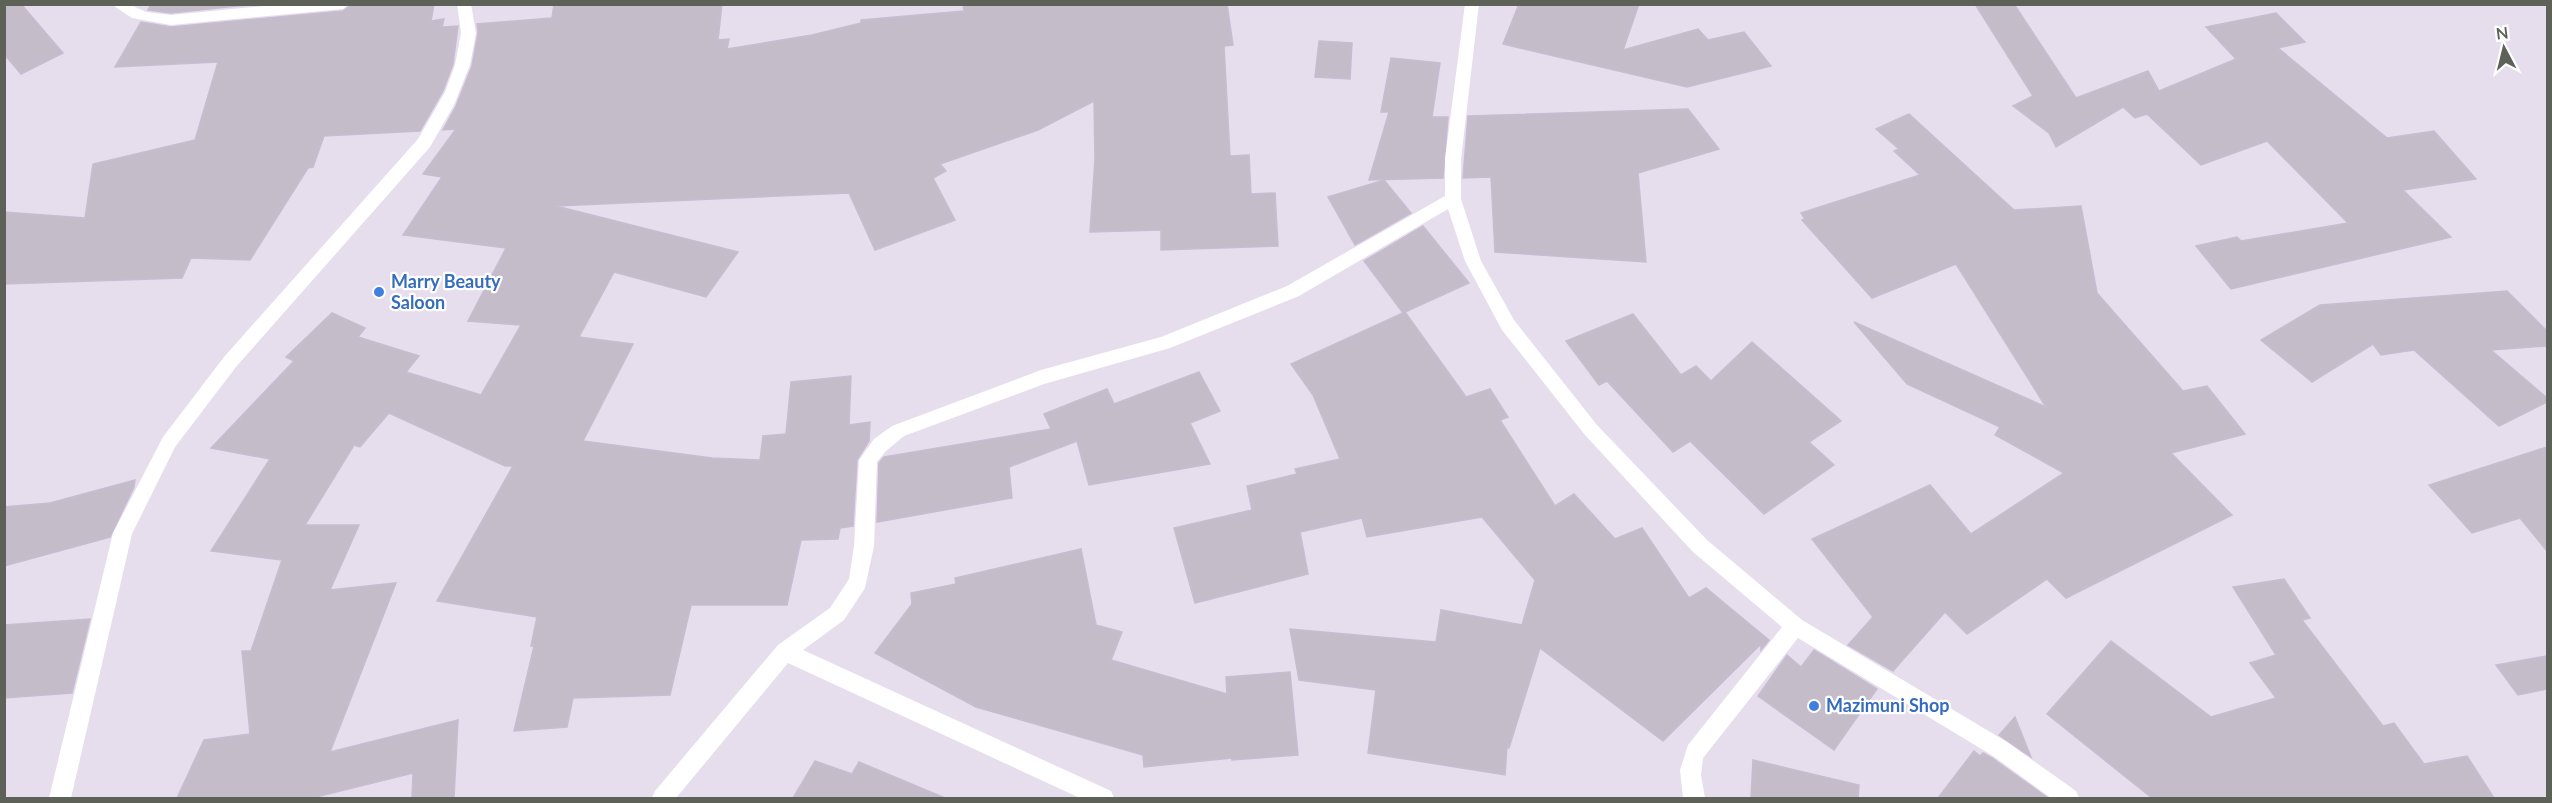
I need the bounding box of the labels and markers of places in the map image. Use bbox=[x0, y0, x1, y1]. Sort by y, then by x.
place label: Marry Beauty Saloon bbox=[391, 270, 501, 313]
marker: Marry Beauty Saloon bbox=[372, 285, 386, 299]
place label: Mazimuni Shop bbox=[1826, 694, 1950, 716]
marker: Mazimuni Shop bbox=[1807, 699, 1821, 713]

